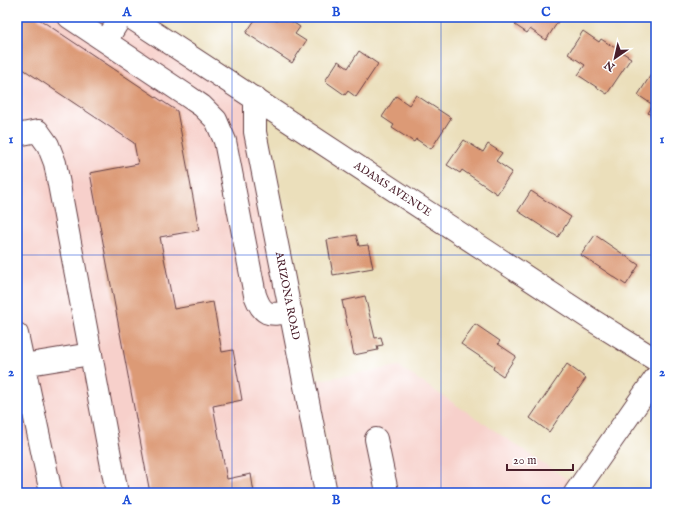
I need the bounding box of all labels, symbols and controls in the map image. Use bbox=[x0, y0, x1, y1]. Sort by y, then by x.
text: A bbox=[122, 4, 133, 21]
text: B bbox=[332, 4, 341, 21]
text: C bbox=[541, 4, 551, 21]
north arrow bbox=[595, 38, 635, 78]
text: N bbox=[602, 57, 619, 74]
text: 1 bbox=[9, 131, 14, 148]
text: 1 bbox=[660, 131, 665, 148]
street label: ADAMS AVENUE bbox=[350, 158, 434, 220]
street label: ARIZONA ROAD bbox=[272, 250, 303, 341]
text: 2 bbox=[8, 364, 14, 381]
text: 2 bbox=[659, 364, 665, 381]
scale bar bbox=[507, 446, 573, 472]
text: 20 m bbox=[513, 453, 536, 468]
text: A bbox=[122, 492, 133, 509]
text: B bbox=[332, 492, 341, 509]
text: C bbox=[541, 492, 551, 509]

